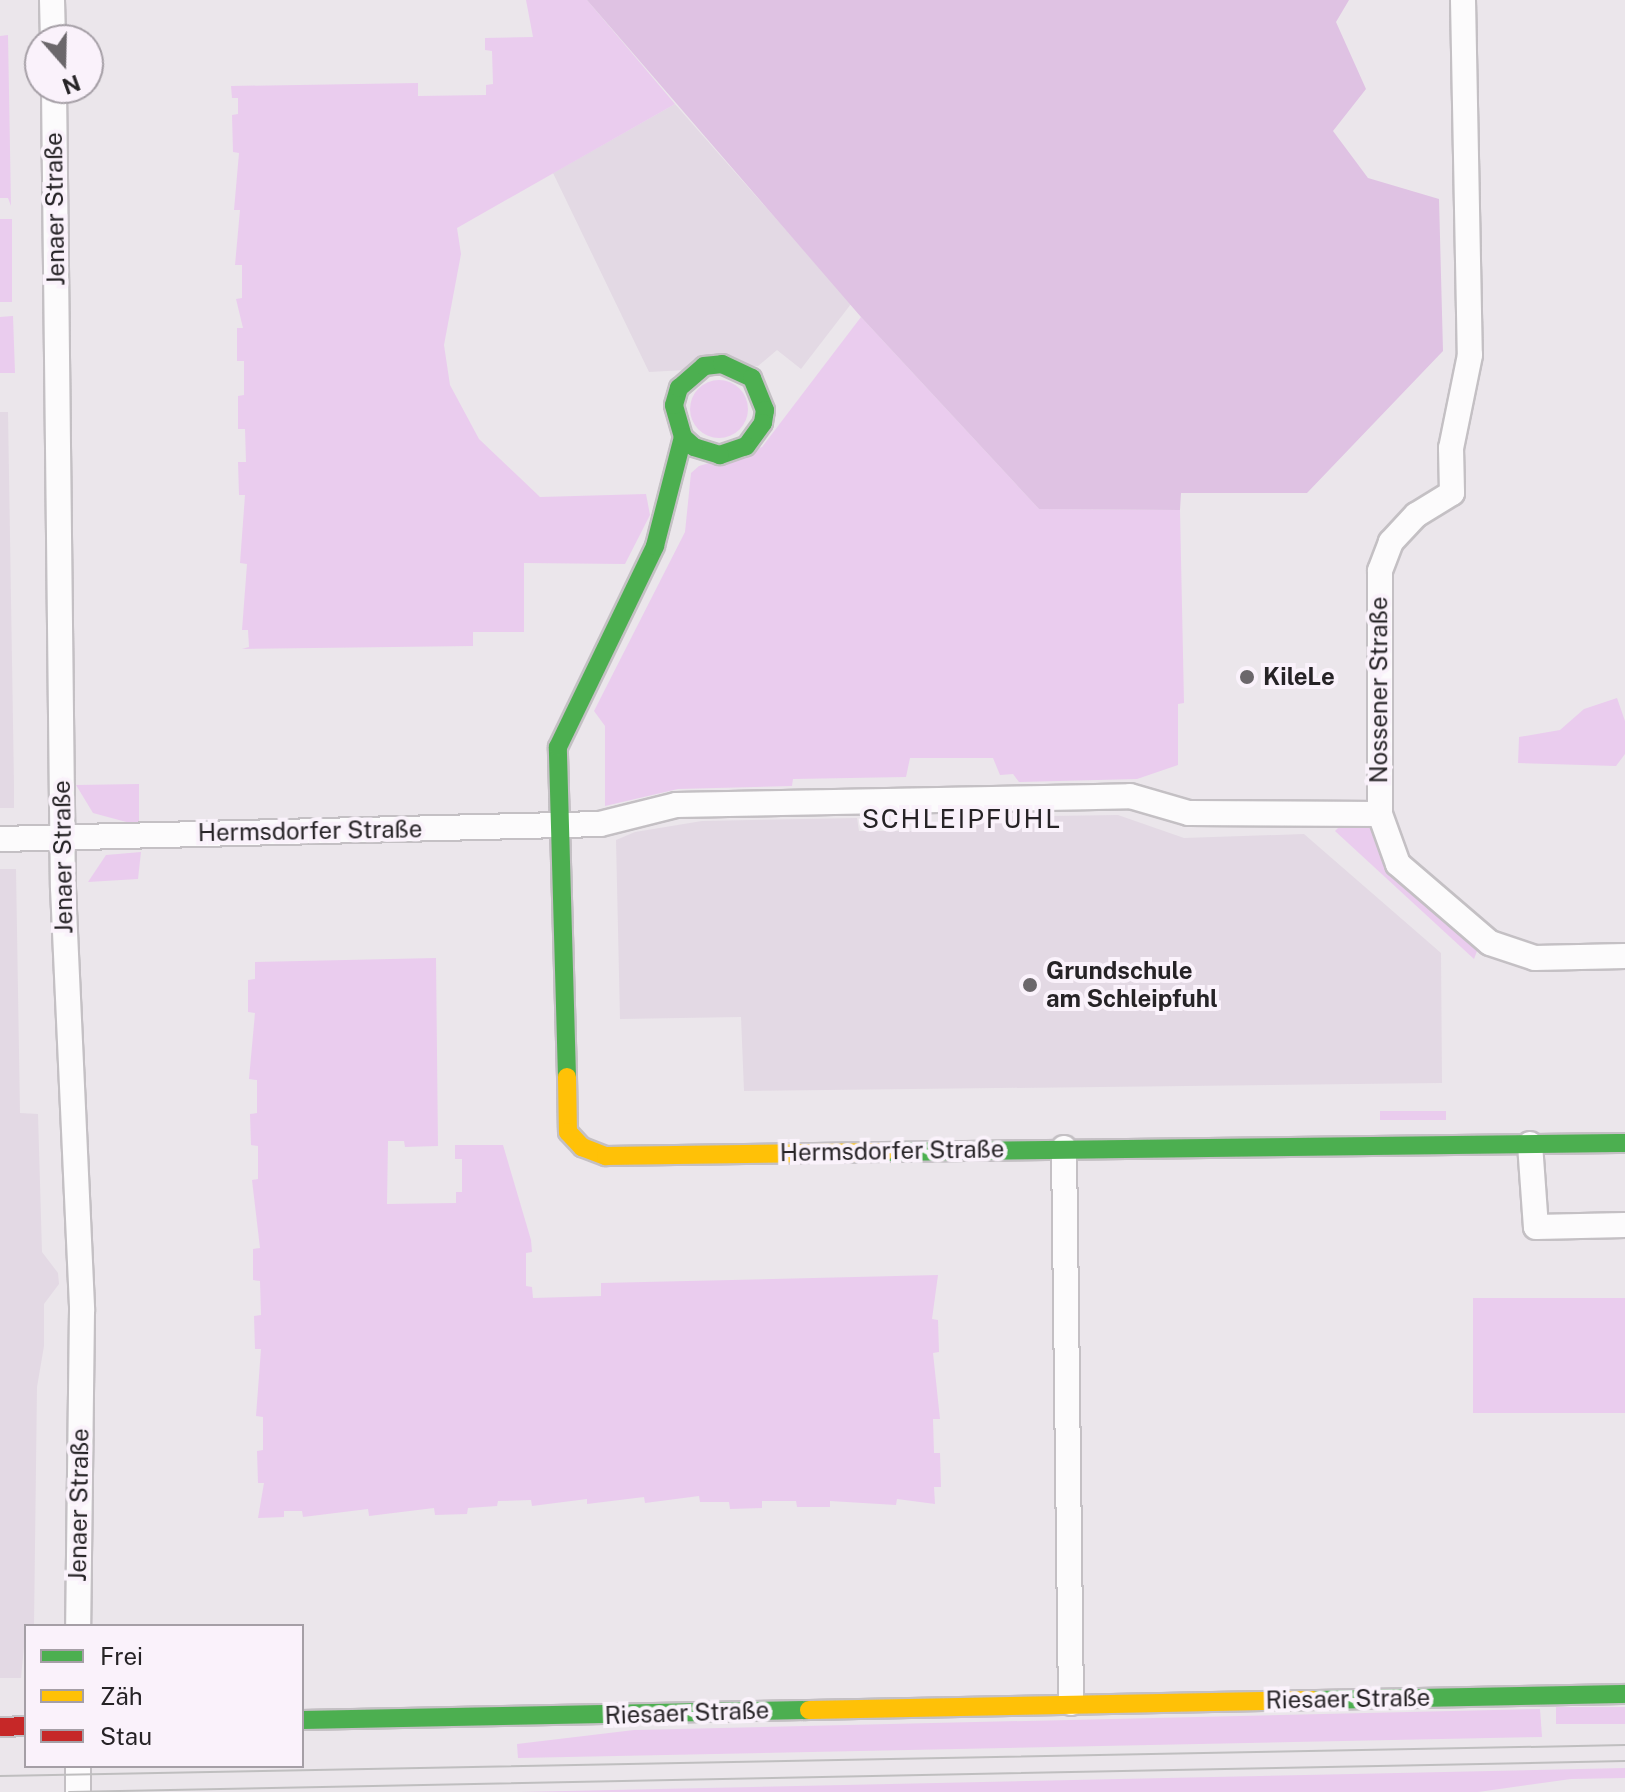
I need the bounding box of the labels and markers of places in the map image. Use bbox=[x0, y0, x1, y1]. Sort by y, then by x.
place label: KileLe bbox=[1263, 663, 1335, 691]
marker: KileLe bbox=[1238, 668, 1256, 686]
place label: Grundschule am Schleipfuhl bbox=[1046, 957, 1218, 1013]
marker: Grundschule am Schleipfuhl bbox=[1021, 976, 1039, 994]

